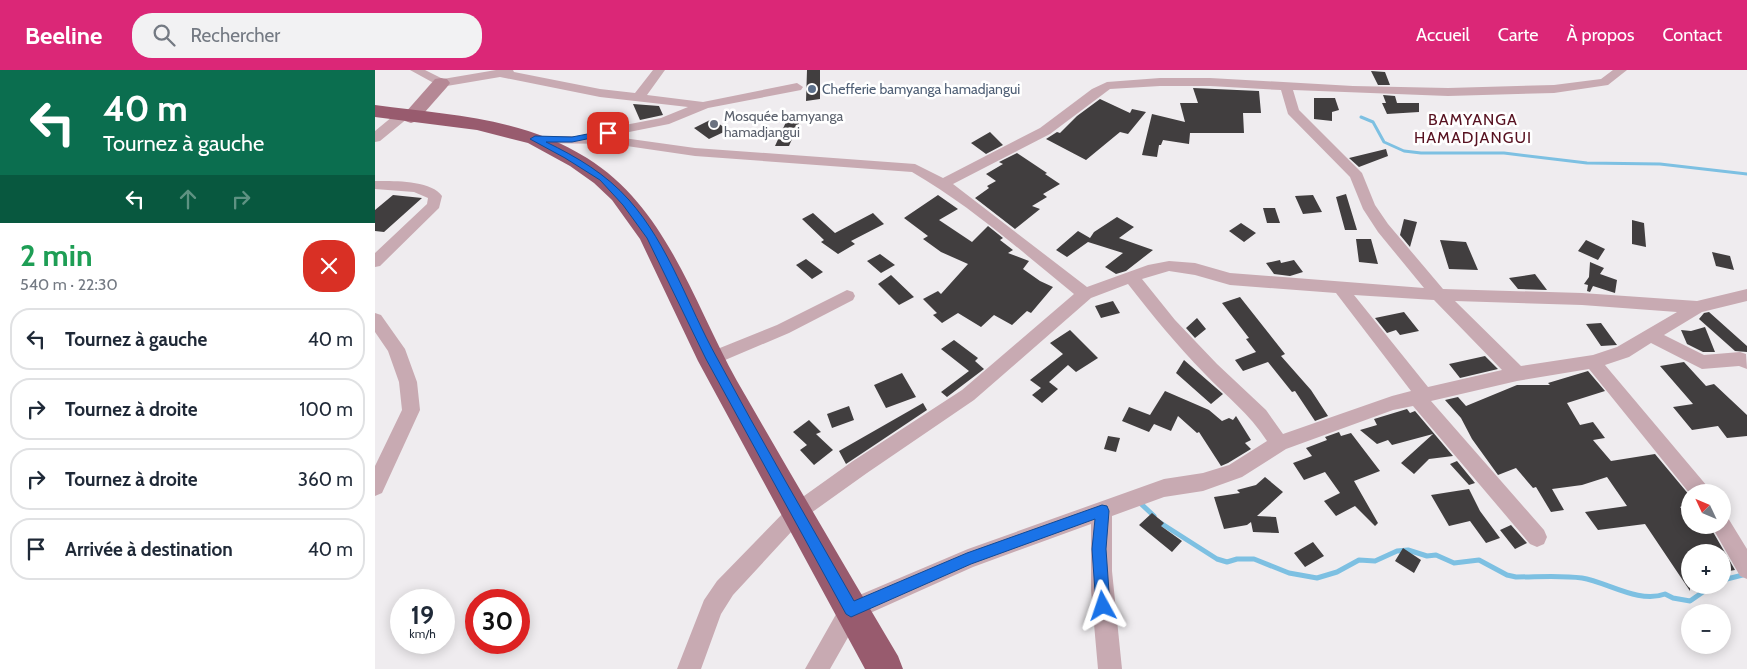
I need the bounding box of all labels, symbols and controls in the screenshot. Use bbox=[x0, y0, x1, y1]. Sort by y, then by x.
search box bbox=[132, 13, 482, 58]
text: Beeline bbox=[25, 21, 102, 50]
icon: search bbox=[150, 21, 178, 49]
text: Rechercher bbox=[190, 24, 280, 47]
text: Accueil bbox=[1416, 24, 1470, 46]
text: Carte bbox=[1498, 24, 1538, 46]
text: À propos bbox=[1566, 24, 1634, 46]
text: Contact bbox=[1662, 24, 1722, 46]
place label: Chefferie bamyanga hamadjangui bbox=[822, 80, 1020, 98]
marker: Chefferie bamyanga hamadjangui bbox=[806, 83, 818, 95]
text: 40 m bbox=[103, 87, 188, 130]
icon: left bbox=[20, 90, 85, 155]
place label: Mosquée bamyanga hamadjangui bbox=[724, 107, 843, 141]
district label: BAMYANGA HAMADJANGUI bbox=[1414, 110, 1532, 147]
pin bbox=[587, 112, 629, 154]
marker: Mosquée bamyanga hamadjangui bbox=[708, 118, 720, 130]
icon: arrive bbox=[594, 119, 622, 147]
text: Tournez à gauche bbox=[103, 130, 264, 157]
icon: left bbox=[121, 185, 149, 213]
icon: ahead bbox=[174, 185, 202, 213]
icon: right bbox=[227, 185, 255, 213]
text: 2 min bbox=[20, 237, 92, 274]
button: close bbox=[303, 240, 355, 292]
text: 540 m · 22:30 bbox=[20, 275, 118, 294]
icon: left bbox=[22, 325, 50, 353]
text: Tournez à gauche bbox=[65, 328, 207, 351]
text: 40 m bbox=[308, 328, 353, 351]
icon: right bbox=[22, 395, 50, 423]
text: Tournez à droite bbox=[65, 398, 198, 421]
text: 100 m bbox=[299, 398, 353, 421]
icon: right bbox=[22, 465, 50, 493]
text: Tournez à droite bbox=[65, 468, 198, 491]
text: 360 m bbox=[298, 468, 353, 491]
north arrow bbox=[1681, 484, 1731, 534]
map controls bbox=[1681, 484, 1731, 654]
icon: arrive bbox=[22, 535, 50, 563]
text: Arrivée à destination bbox=[65, 538, 233, 561]
text: 40 m bbox=[308, 538, 353, 561]
button: + bbox=[1681, 544, 1731, 594]
position arrow bbox=[1076, 579, 1128, 631]
speed limit sign: 30 bbox=[465, 589, 530, 654]
text: 19 bbox=[411, 600, 434, 630]
button: − bbox=[1681, 604, 1731, 654]
text: km/h bbox=[409, 626, 436, 641]

